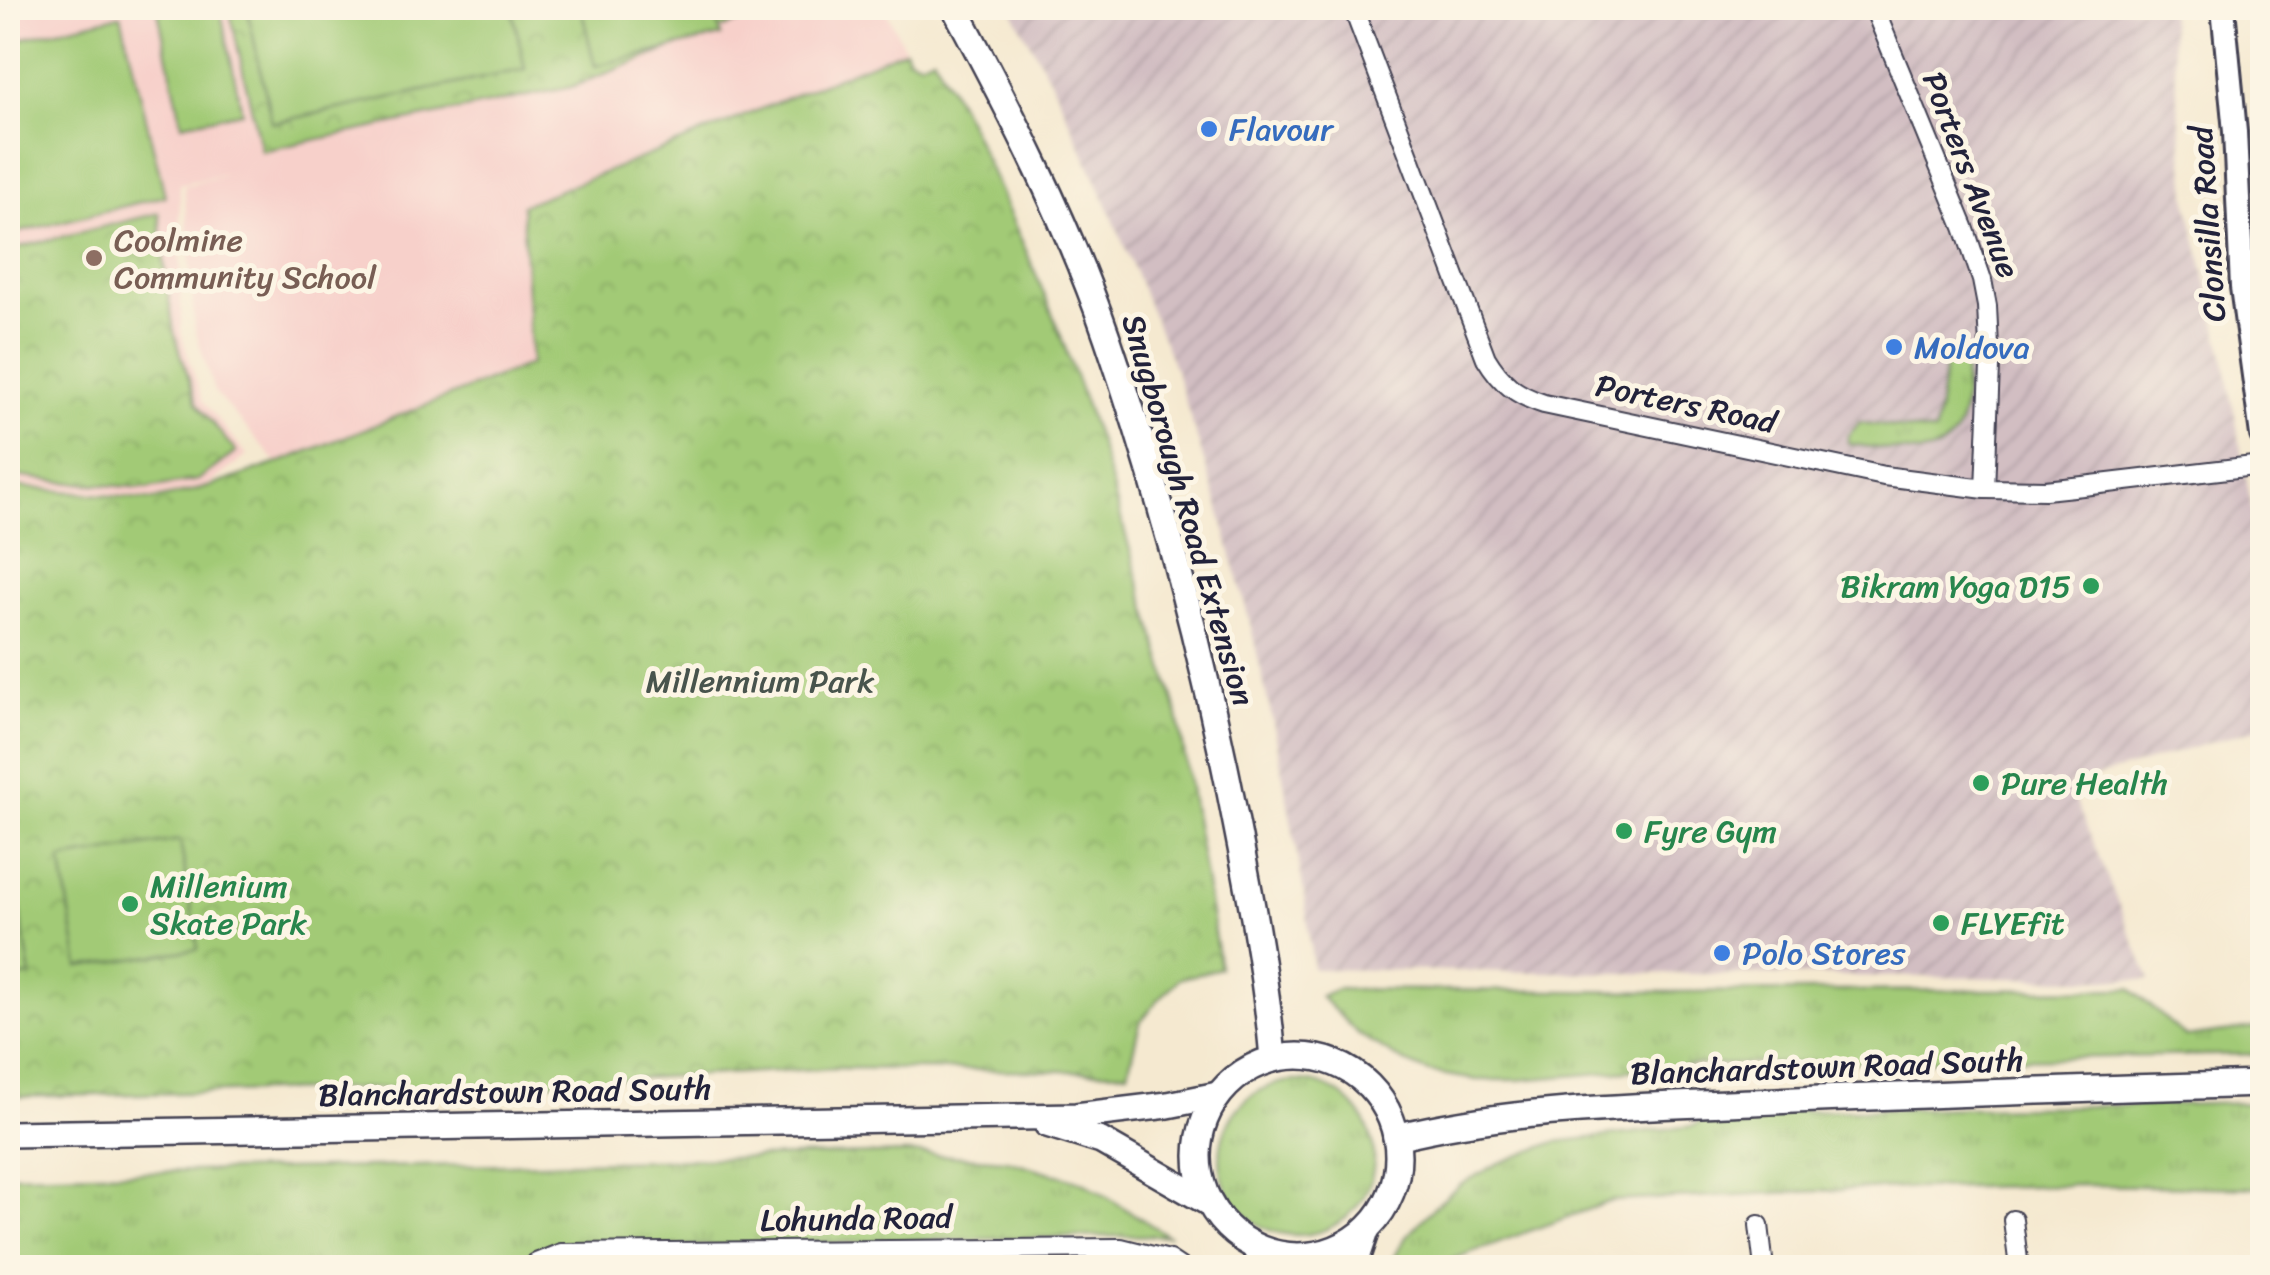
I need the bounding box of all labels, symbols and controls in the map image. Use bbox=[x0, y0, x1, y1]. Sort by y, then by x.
street label: Porters Avenue bbox=[1905, 63, 2037, 287]
place label: Flavour bbox=[1229, 101, 1335, 158]
marker: Flavour bbox=[1198, 118, 1220, 140]
street label: Clonsilla Road bbox=[2173, 122, 2243, 324]
place label: Coolmine Community School bbox=[114, 212, 377, 306]
marker: Coolmine Community School bbox=[83, 247, 105, 269]
street label: Snugborough Road Extension bbox=[1105, 307, 1271, 713]
place label: Moldova bbox=[1914, 319, 2030, 376]
marker: Moldova bbox=[1883, 336, 1905, 358]
street label: Porters Road bbox=[1590, 357, 1784, 451]
place label: Bikram Yoga D15 bbox=[1840, 558, 2071, 615]
marker: Bikram Yoga D15 bbox=[2080, 575, 2102, 597]
park label: Millennium Park bbox=[646, 653, 875, 710]
place label: Pure Health bbox=[2001, 755, 2168, 812]
marker: Pure Health bbox=[1970, 772, 1992, 794]
place label: Fyre Gym bbox=[1644, 803, 1777, 860]
marker: Fyre Gym bbox=[1613, 820, 1635, 842]
place label: Millenium Skate Park bbox=[150, 858, 308, 952]
marker: Millenium Skate Park bbox=[119, 893, 141, 915]
place label: FLYEfit bbox=[1961, 895, 2065, 952]
marker: FLYEfit bbox=[1930, 912, 1952, 934]
place label: Polo Stores bbox=[1742, 925, 1906, 982]
marker: Polo Stores bbox=[1711, 942, 1733, 964]
street label: Blanchardstown Road South bbox=[1629, 1032, 2025, 1102]
street label: Blanchardstown Road South bbox=[318, 1060, 712, 1124]
street label: Lohunda Road bbox=[759, 1189, 955, 1249]

